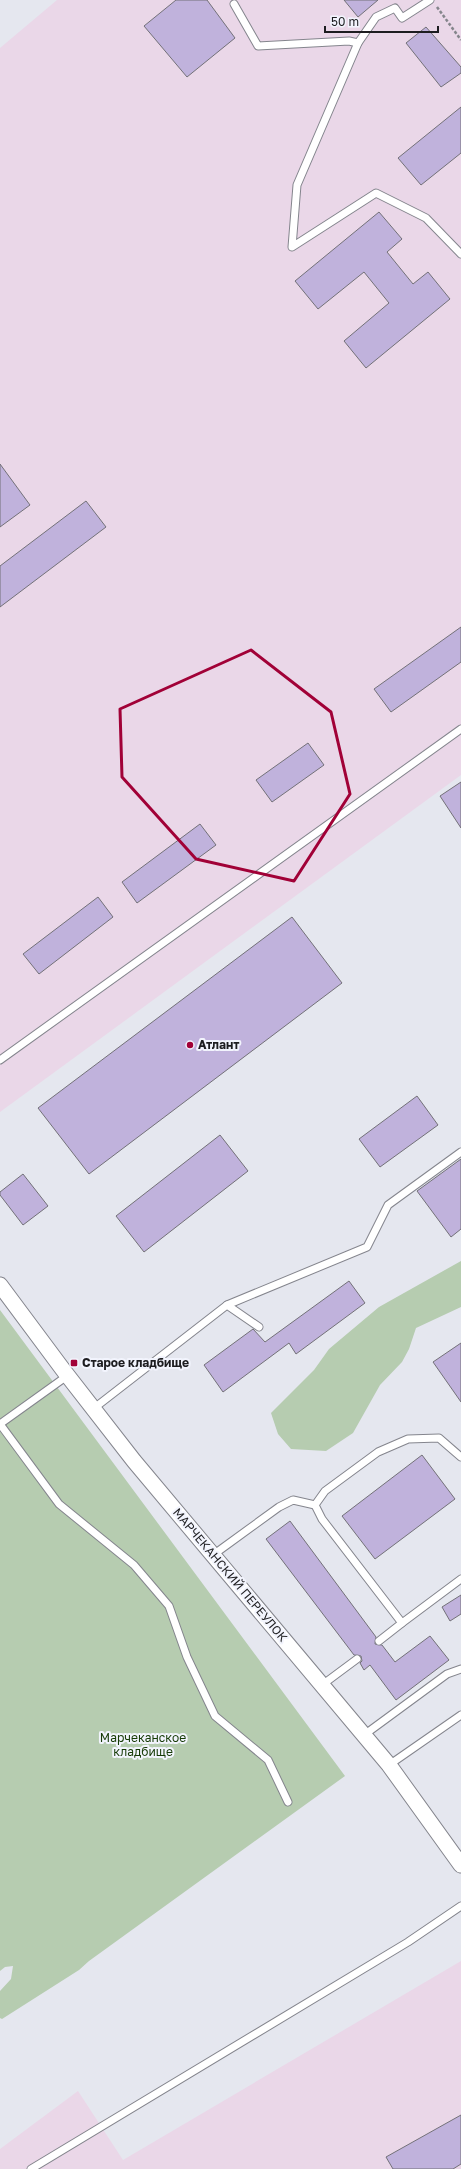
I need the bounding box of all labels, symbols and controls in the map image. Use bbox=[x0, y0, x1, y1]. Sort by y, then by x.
scale bar bbox=[325, 8, 438, 34]
text: 50 m bbox=[331, 14, 359, 29]
place label: Атлант bbox=[198, 1037, 239, 1052]
marker: Атлант bbox=[185, 1040, 195, 1050]
place label: Старое кладбище bbox=[82, 1355, 189, 1370]
marker: Старое кладбище bbox=[69, 1358, 79, 1368]
street label: МАРЧЕКАНСКИЙ ПЕРЕУЛОК bbox=[170, 1505, 291, 1645]
park label: Марчеканское кладбище bbox=[100, 1730, 186, 1759]

